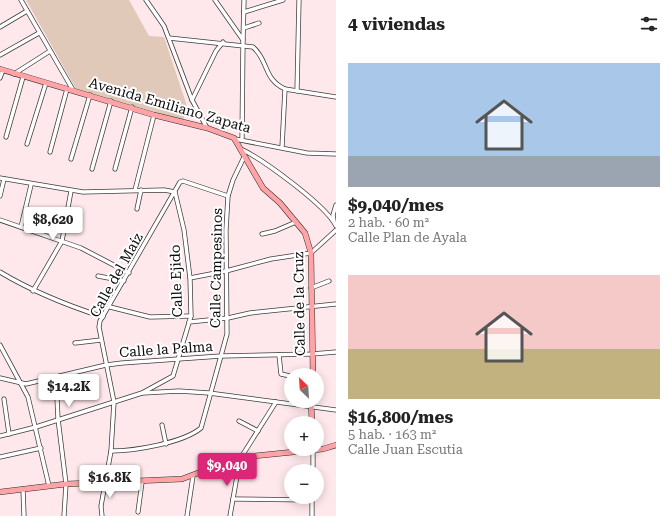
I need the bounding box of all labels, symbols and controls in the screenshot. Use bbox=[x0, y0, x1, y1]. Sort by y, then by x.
icon: filters bbox=[638, 13, 660, 35]
text: 4 viviendas bbox=[348, 14, 445, 34]
street label: Avenida Emiliano Zapata bbox=[87, 74, 253, 136]
icon: home bbox=[468, 89, 540, 161]
text: $9,040/mes bbox=[348, 195, 444, 215]
pin: $8,620 bbox=[20, 207, 86, 241]
street label: Calle Campesinos bbox=[207, 207, 225, 328]
text: $8,620 bbox=[33, 212, 73, 227]
text: 2 hab. · 60 m² bbox=[348, 215, 429, 230]
street label: Calle del Maíz bbox=[86, 230, 146, 320]
text: Calle Plan de Ayala bbox=[348, 230, 467, 245]
street label: Calle Ejido bbox=[167, 244, 185, 318]
street label: Calle de la Cruz bbox=[290, 251, 308, 356]
icon: home bbox=[468, 301, 540, 373]
street label: Calle la Palma bbox=[119, 338, 214, 360]
north arrow bbox=[284, 368, 324, 408]
map controls bbox=[284, 368, 324, 504]
pin: $14.2K bbox=[36, 374, 102, 408]
text: $14.2K bbox=[47, 379, 91, 394]
text: $16,800/mes bbox=[348, 407, 453, 427]
button: + bbox=[284, 416, 324, 456]
text: 5 hab. · 163 m² bbox=[348, 427, 436, 442]
text: Calle Juan Escutia bbox=[348, 442, 463, 457]
pin: $9,040 bbox=[194, 453, 260, 487]
text: $9,040 bbox=[207, 458, 247, 473]
button: − bbox=[284, 464, 324, 504]
pin: $16.8K bbox=[77, 465, 143, 499]
text: $16.8K bbox=[88, 470, 132, 485]

